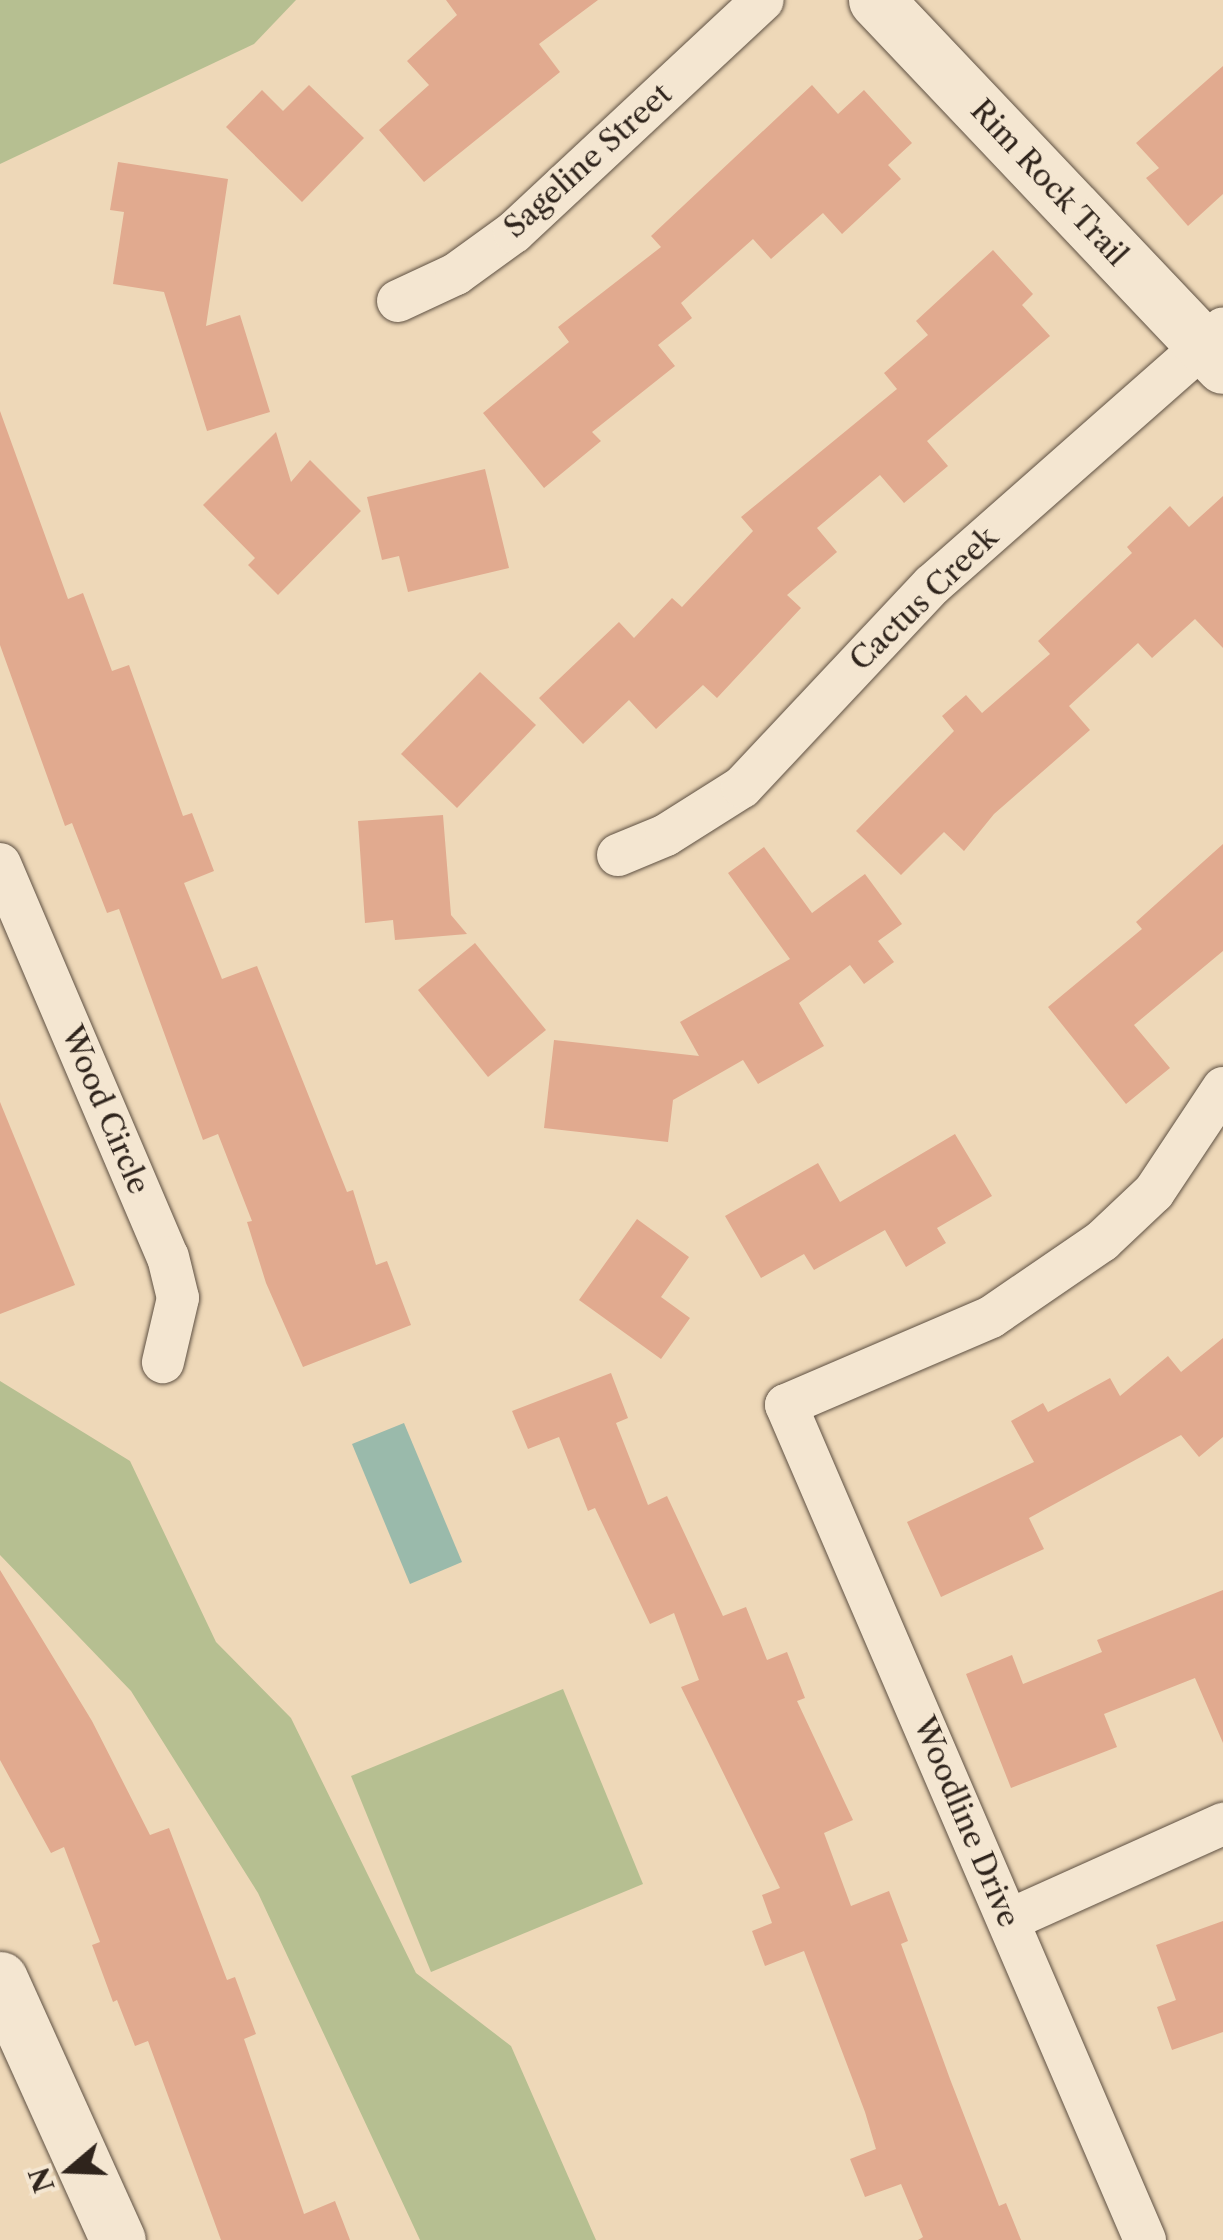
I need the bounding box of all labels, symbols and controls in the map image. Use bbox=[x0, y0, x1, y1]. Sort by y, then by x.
street label: Sageline Street bbox=[497, 76, 679, 246]
street label: Rim Rock Trail bbox=[962, 92, 1136, 274]
street label: Cactus Creek bbox=[843, 520, 1005, 678]
street label: Wood Circle bbox=[53, 1020, 157, 1200]
street label: Woodline Drive bbox=[905, 1711, 1027, 1933]
north arrow bbox=[20, 2120, 120, 2220]
text: N bbox=[22, 2163, 62, 2197]

